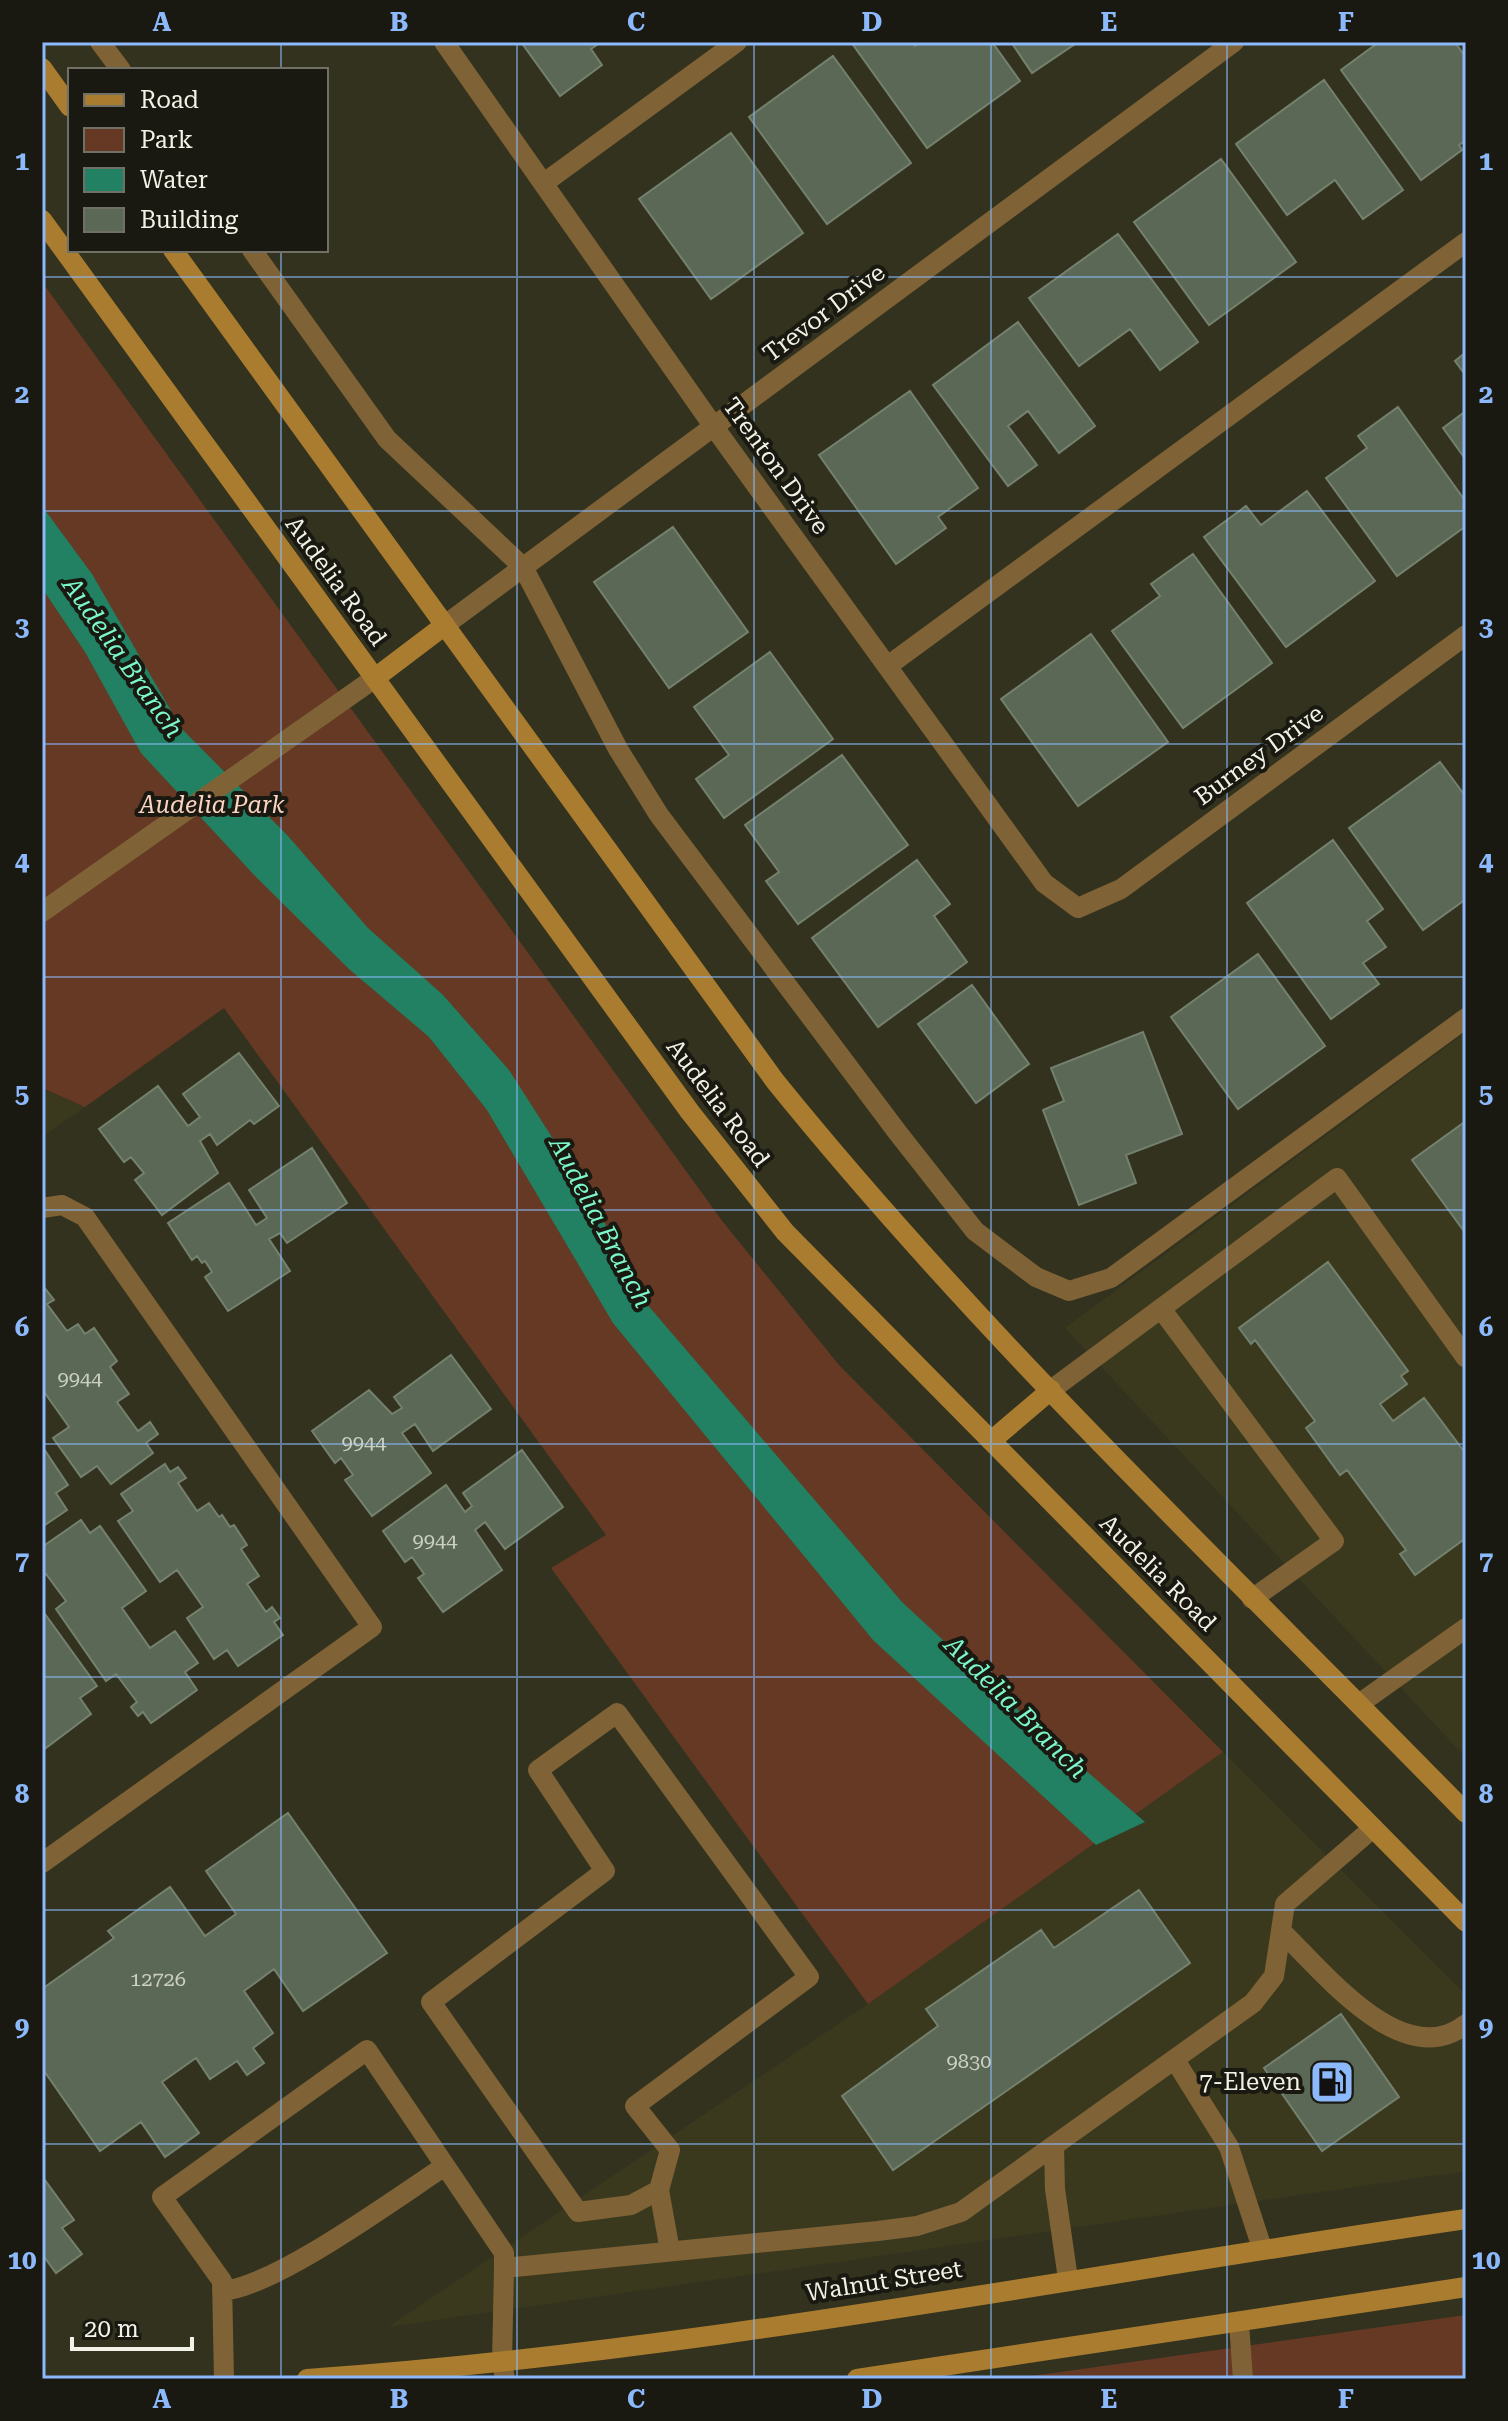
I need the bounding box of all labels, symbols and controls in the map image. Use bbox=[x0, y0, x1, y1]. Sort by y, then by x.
text: A bbox=[153, 7, 172, 37]
text: B bbox=[390, 7, 408, 37]
text: C bbox=[627, 7, 645, 37]
text: D bbox=[862, 7, 882, 37]
text: E bbox=[1101, 7, 1117, 37]
text: F bbox=[1338, 7, 1354, 37]
legend bbox=[68, 68, 328, 252]
text: Road bbox=[140, 86, 199, 114]
text: Park bbox=[140, 126, 193, 154]
text: 1 bbox=[15, 146, 29, 176]
text: 1 bbox=[1479, 146, 1493, 176]
text: Water bbox=[140, 166, 208, 194]
text: Building bbox=[140, 206, 238, 234]
street label: Trevor Drive bbox=[758, 258, 890, 368]
text: 2 bbox=[15, 379, 29, 409]
text: 2 bbox=[1479, 379, 1493, 409]
street label: Trenton Drive bbox=[717, 392, 835, 540]
street label: Audelia Road bbox=[280, 511, 392, 651]
water label: Audelia Branch bbox=[55, 569, 189, 743]
text: 3 bbox=[15, 612, 29, 642]
text: 3 bbox=[1479, 612, 1493, 642]
street label: Burney Drive bbox=[1189, 699, 1329, 811]
park label: Audelia Park bbox=[138, 791, 284, 819]
text: 4 bbox=[15, 846, 30, 876]
text: 4 bbox=[1479, 846, 1494, 876]
street label: Audelia Road bbox=[661, 1033, 775, 1173]
text: 5 bbox=[15, 1079, 29, 1109]
text: 5 bbox=[1479, 1079, 1493, 1109]
water label: Audelia Branch bbox=[542, 1130, 659, 1312]
text: 6 bbox=[15, 1312, 29, 1342]
text: 6 bbox=[1479, 1312, 1493, 1342]
house number: 9944 bbox=[58, 1366, 103, 1390]
house number: 9944 bbox=[342, 1430, 387, 1454]
street label: Audelia Road bbox=[1094, 1509, 1222, 1637]
house number: 9944 bbox=[413, 1528, 458, 1552]
text: 7 bbox=[15, 1546, 29, 1576]
text: 7 bbox=[1479, 1546, 1493, 1576]
water label: Audelia Branch bbox=[937, 1628, 1093, 1784]
text: 8 bbox=[15, 1779, 30, 1809]
text: 8 bbox=[1479, 1779, 1494, 1809]
house number: 12726 bbox=[130, 1967, 186, 1991]
text: 9 bbox=[15, 2012, 29, 2042]
text: 9 bbox=[1479, 2012, 1493, 2042]
house number: 9830 bbox=[947, 2049, 991, 2073]
fuel station icon: 7-Eleven bbox=[1308, 2058, 1356, 2106]
place label: 7-Eleven bbox=[1199, 2068, 1301, 2096]
text: 10 bbox=[7, 2245, 37, 2275]
text: 10 bbox=[1471, 2245, 1501, 2275]
street label: Walnut Street bbox=[804, 2255, 964, 2307]
scale bar bbox=[72, 2301, 192, 2351]
text: 20 m bbox=[84, 2315, 139, 2343]
text: A bbox=[153, 2384, 172, 2414]
text: B bbox=[390, 2384, 408, 2414]
text: C bbox=[627, 2384, 645, 2414]
text: D bbox=[862, 2384, 882, 2414]
text: E bbox=[1101, 2384, 1117, 2414]
text: F bbox=[1338, 2384, 1354, 2414]

